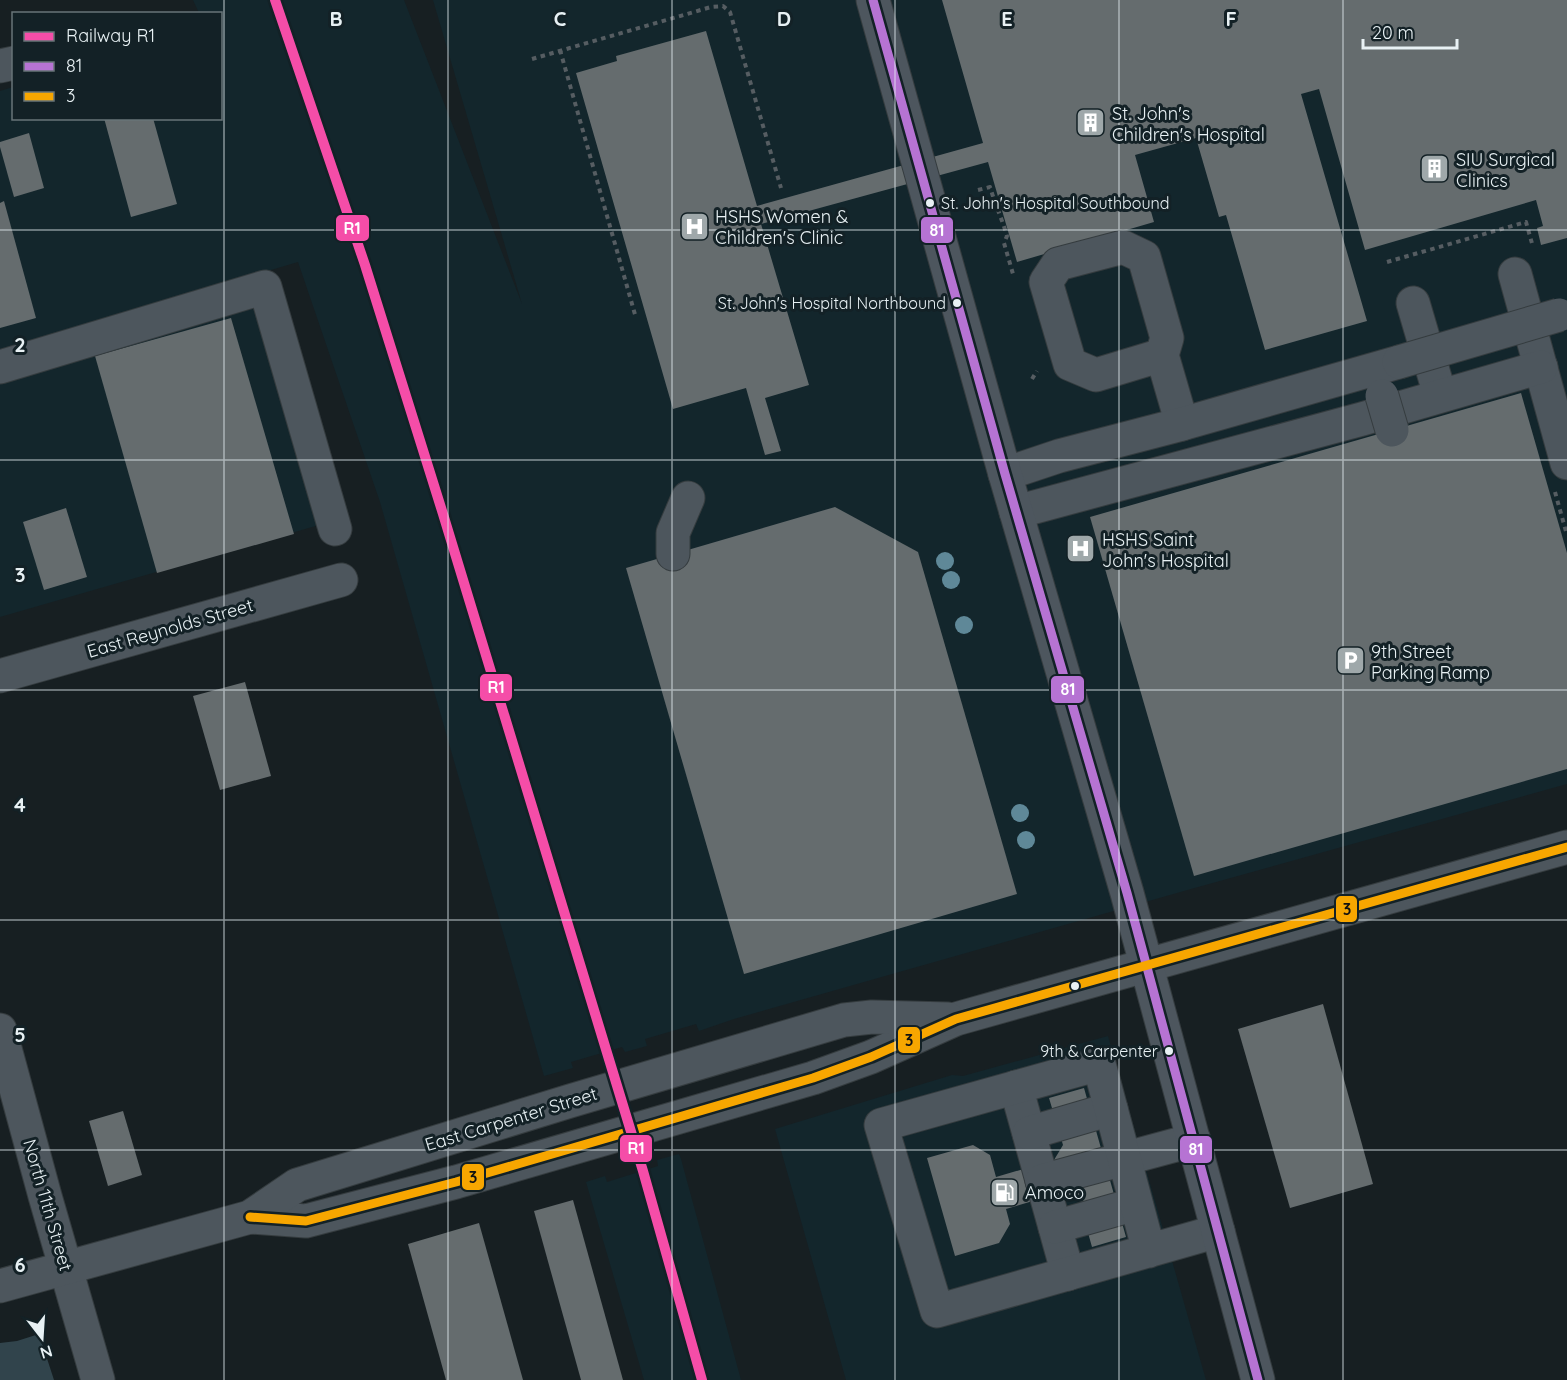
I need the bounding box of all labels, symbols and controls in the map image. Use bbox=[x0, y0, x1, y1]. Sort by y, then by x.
text: B bbox=[329, 6, 343, 31]
text: C bbox=[554, 6, 567, 31]
text: D bbox=[777, 6, 791, 31]
text: E bbox=[1001, 6, 1013, 31]
text: F bbox=[1225, 6, 1237, 31]
legend bbox=[12, 12, 222, 120]
scale bar bbox=[1363, 12, 1458, 50]
text: 20 m bbox=[1372, 21, 1414, 44]
text: Railway R1 bbox=[66, 24, 155, 47]
text: 81 bbox=[66, 54, 82, 77]
text: 3 bbox=[66, 84, 75, 107]
place label: St. John's Children's Hospital bbox=[1112, 102, 1265, 146]
building icon: St. John's Children's Hospital bbox=[1075, 107, 1107, 139]
place label: SIU Surgical Clinics bbox=[1456, 148, 1555, 192]
building icon: SIU Surgical Clinics bbox=[1419, 153, 1451, 185]
place label: St. John's Hospital Southbound bbox=[941, 193, 1169, 213]
marker: St. John's Hospital Southbound bbox=[924, 197, 936, 209]
place label: HSHS Women & Children's Clinic bbox=[715, 205, 848, 249]
hospital icon: HSHS Women & Children's Clinic bbox=[678, 210, 710, 242]
line badge: R1 bbox=[335, 214, 370, 242]
line badge: 81 bbox=[920, 216, 954, 244]
text: R1 bbox=[343, 218, 361, 238]
text: 81 bbox=[930, 220, 945, 240]
place label: St. John's Hospital Northbound bbox=[718, 293, 946, 313]
marker: St. John's Hospital Northbound bbox=[951, 297, 963, 309]
text: 2 bbox=[14, 332, 26, 357]
place label: HSHS Saint John's Hospital bbox=[1102, 528, 1229, 572]
hospital icon: HSHS Saint John's Hospital bbox=[1065, 533, 1097, 565]
text: 3 bbox=[15, 562, 25, 587]
street label: East Reynolds Street bbox=[84, 593, 256, 663]
place label: 9th Street Parking Ramp bbox=[1371, 640, 1490, 684]
parking icon: 9th Street Parking Ramp bbox=[1334, 645, 1366, 677]
line badge: R1 bbox=[479, 673, 513, 702]
line badge: 81 bbox=[1050, 675, 1085, 704]
text: R1 bbox=[487, 677, 505, 697]
text: 81 bbox=[1061, 679, 1076, 699]
text: 4 bbox=[14, 792, 26, 817]
line badge: 3 bbox=[1335, 895, 1358, 923]
text: 3 bbox=[1343, 899, 1351, 919]
unlabelled marker bbox=[1069, 980, 1081, 992]
text: 5 bbox=[14, 1022, 26, 1047]
line badge: 3 bbox=[897, 1026, 921, 1054]
text: 3 bbox=[905, 1030, 913, 1050]
place label: 9th & Carpenter bbox=[1040, 1041, 1158, 1061]
marker: 9th & Carpenter bbox=[1163, 1045, 1175, 1057]
street label: East Carpenter Street bbox=[422, 1082, 600, 1156]
line badge: R1 bbox=[619, 1134, 653, 1163]
line badge: 81 bbox=[1179, 1135, 1213, 1164]
street label: North 11th Street bbox=[18, 1137, 78, 1273]
text: R1 bbox=[627, 1138, 645, 1158]
text: 81 bbox=[1189, 1139, 1204, 1159]
line badge: 3 bbox=[461, 1163, 485, 1191]
text: 3 bbox=[469, 1167, 477, 1187]
fuel station icon: Amoco bbox=[988, 1176, 1020, 1208]
place label: Amoco bbox=[1025, 1181, 1084, 1204]
text: 6 bbox=[14, 1252, 26, 1277]
north arrow bbox=[12, 1308, 72, 1368]
text: N bbox=[38, 1341, 55, 1364]

